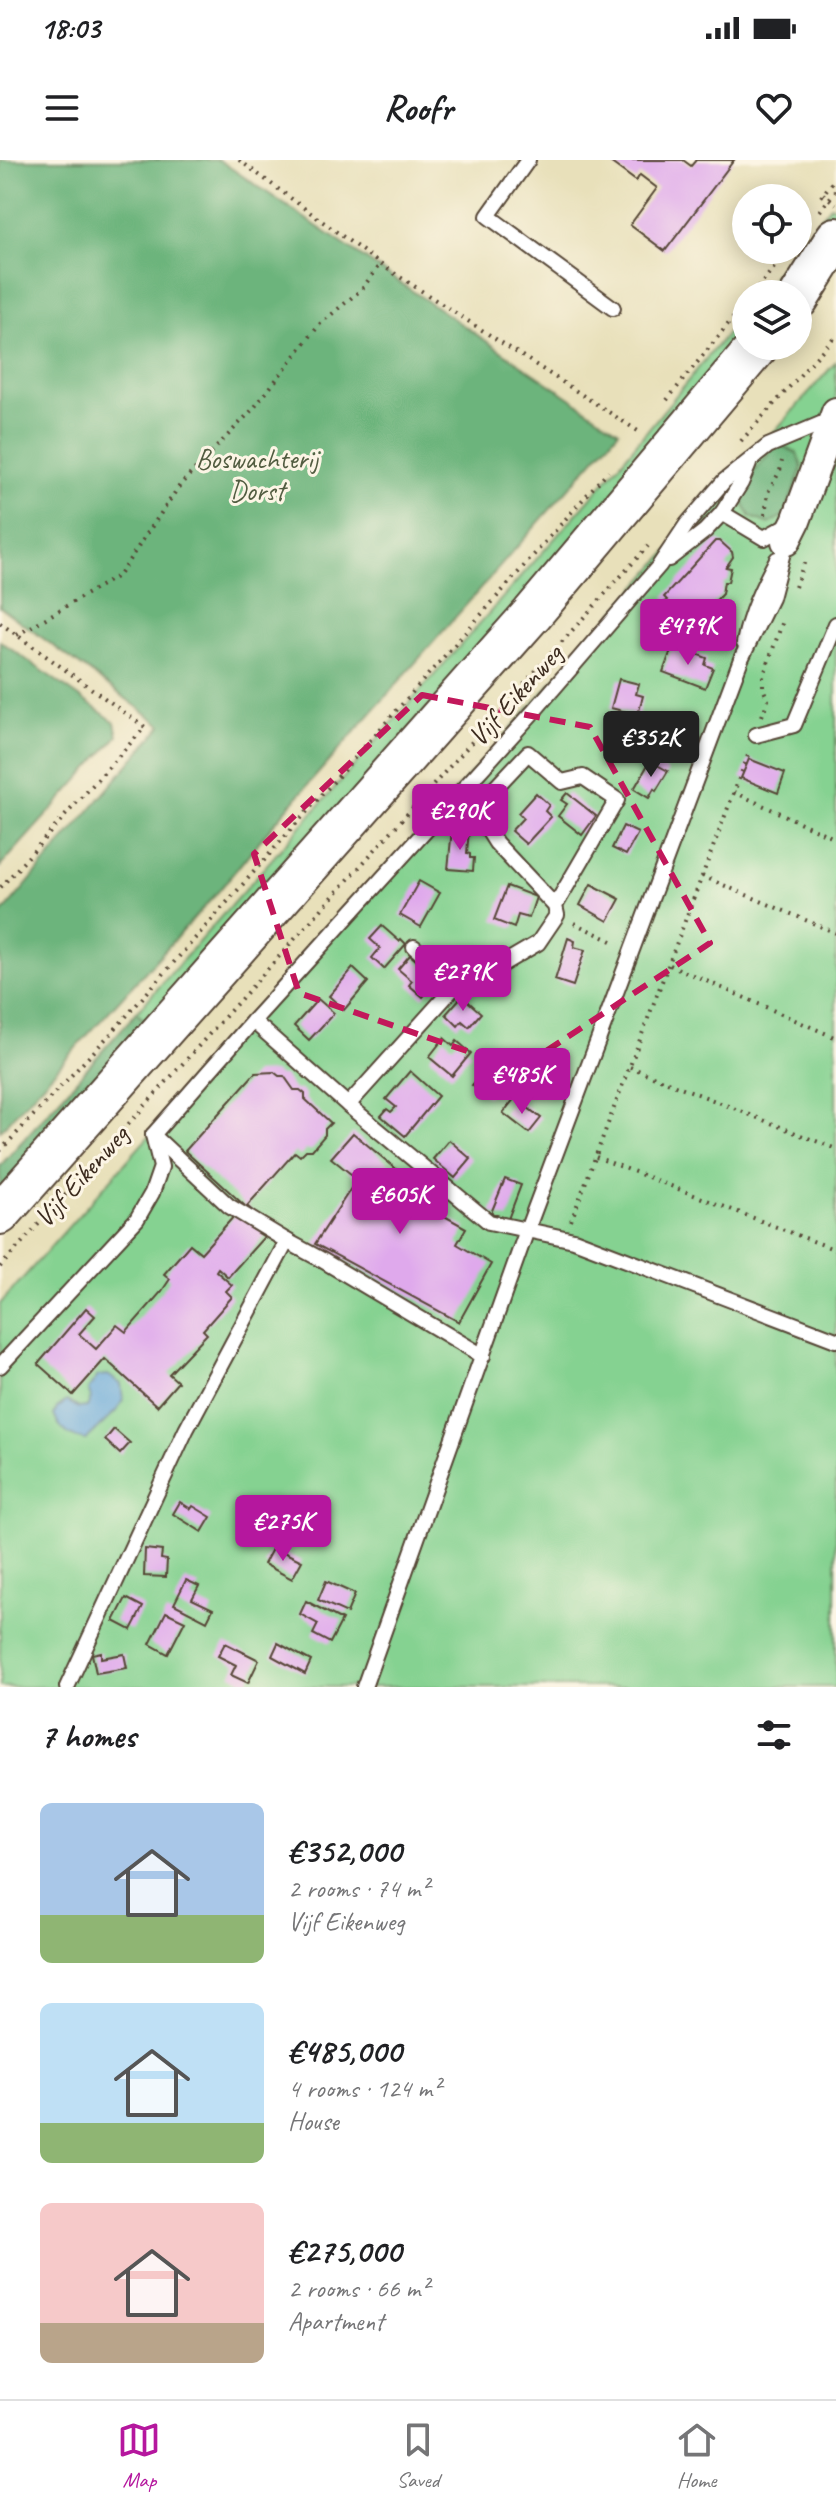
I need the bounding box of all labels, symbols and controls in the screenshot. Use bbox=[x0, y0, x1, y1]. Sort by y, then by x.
text: 18:03 bbox=[40, 9, 100, 47]
text: Roofr bbox=[383, 85, 453, 131]
icon: menu bbox=[40, 86, 84, 130]
icon: heart bbox=[752, 86, 796, 130]
map controls bbox=[732, 184, 812, 360]
button: locate bbox=[732, 184, 812, 264]
button: layers bbox=[732, 280, 812, 360]
park label: Boswachterij Dorst bbox=[196, 441, 322, 508]
pin: €479K bbox=[632, 599, 744, 667]
text: €479K bbox=[658, 608, 718, 641]
street label: Vijf Eikenweg bbox=[460, 635, 571, 753]
pin: €352K bbox=[595, 711, 707, 779]
text: €352K bbox=[621, 720, 681, 753]
pin: €290K bbox=[404, 784, 516, 852]
text: €290K bbox=[430, 793, 490, 826]
pin: €279K bbox=[407, 945, 519, 1013]
text: €279K bbox=[433, 954, 493, 987]
pin: €485K bbox=[466, 1048, 578, 1116]
text: €485K bbox=[492, 1057, 552, 1090]
street label: Vijf Eikenweg bbox=[26, 1116, 137, 1234]
pin: €605K bbox=[344, 1168, 456, 1236]
text: €605K bbox=[370, 1177, 430, 1210]
pin: €275K bbox=[227, 1495, 339, 1563]
text: €275K bbox=[253, 1504, 313, 1537]
icon: filters bbox=[752, 1713, 796, 1757]
text: 7 homes bbox=[40, 1714, 136, 1757]
text: €352,000 bbox=[288, 1829, 401, 1872]
icon: home bbox=[104, 1835, 200, 1931]
text: 2 rooms · 74 m² bbox=[288, 1872, 429, 1905]
text: Vijf Eikenweg bbox=[288, 1905, 404, 1938]
text: €485,000 bbox=[288, 2029, 401, 2072]
icon: home bbox=[104, 2035, 200, 2131]
text: 4 rooms · 124 m² bbox=[288, 2072, 440, 2105]
text: House bbox=[288, 2105, 339, 2138]
text: €275,000 bbox=[288, 2229, 401, 2272]
icon: home bbox=[104, 2235, 200, 2331]
text: 2 rooms · 66 m² bbox=[288, 2272, 429, 2305]
text: Apartment bbox=[288, 2305, 384, 2338]
tab: Map bbox=[117, 2418, 161, 2494]
tab: Saved bbox=[396, 2418, 440, 2494]
tab: Home bbox=[675, 2418, 719, 2494]

